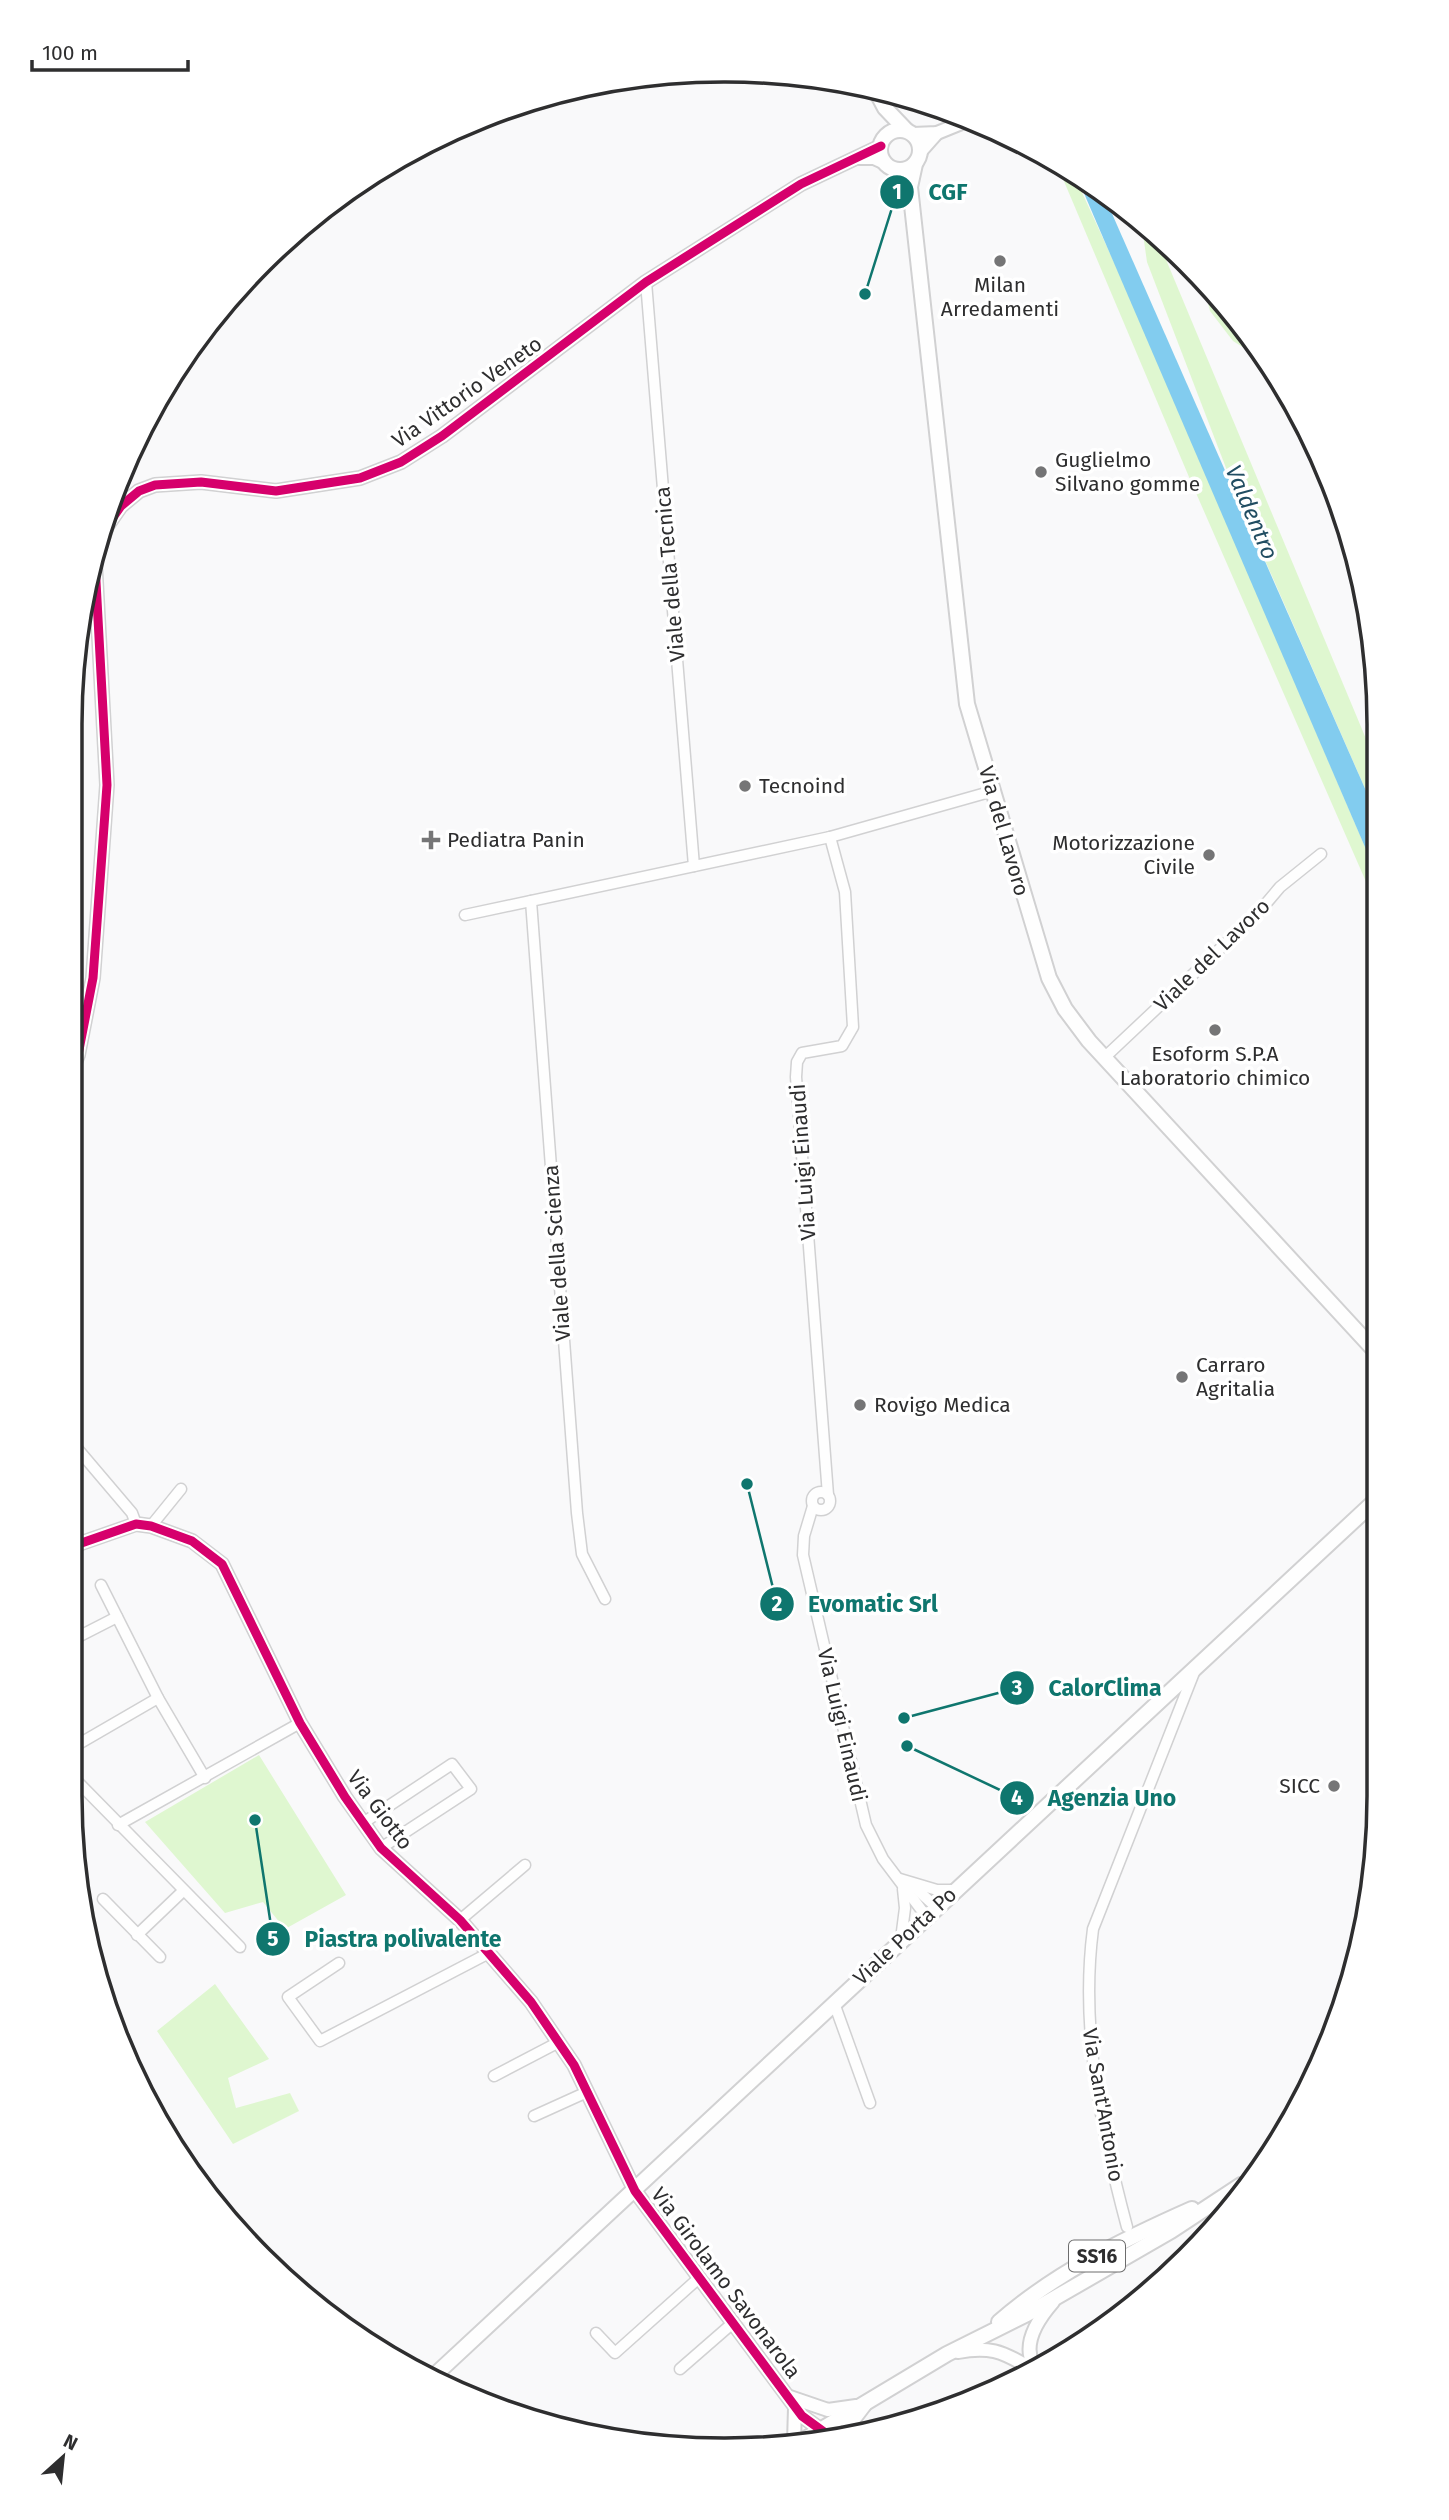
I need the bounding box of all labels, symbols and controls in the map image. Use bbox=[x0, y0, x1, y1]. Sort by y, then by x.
scale bar bbox=[32, 28, 187, 72]
text: 100 m bbox=[42, 40, 98, 66]
callout: CGF bbox=[880, 170, 982, 214]
text: CGF bbox=[929, 178, 967, 206]
text: 1 bbox=[892, 179, 902, 205]
marker: Milan Arredamenti bbox=[992, 253, 1008, 269]
place label: Milan Arredamenti bbox=[941, 272, 1059, 322]
street label: Via Vittorio Veneto bbox=[387, 331, 547, 453]
place label: Guglielmo Silvano gomme bbox=[1055, 447, 1200, 497]
water label: Valdentro bbox=[1220, 461, 1284, 563]
marker: Guglielmo Silvano gomme bbox=[1033, 464, 1049, 480]
street label: Viale della Tecnica bbox=[649, 485, 691, 663]
street label: Via del Lavoro bbox=[973, 763, 1035, 899]
place label: Tecnoind bbox=[759, 773, 846, 799]
marker: Tecnoind bbox=[737, 778, 753, 794]
place label: Pediatra Panin bbox=[447, 827, 585, 853]
marker: Pediatra Panin bbox=[421, 830, 441, 850]
place label: Motorizzazione Civile bbox=[1052, 830, 1195, 880]
marker: Motorizzazione Civile bbox=[1201, 847, 1217, 863]
street label: Viale del Lavoro bbox=[1149, 893, 1275, 1017]
marker: Esoform S.P.A Laboratorio chimico bbox=[1207, 1022, 1223, 1038]
place label: Esoform S.P.A Laboratorio chimico bbox=[1120, 1041, 1310, 1091]
street label: Via Luigi Einaudi bbox=[785, 1083, 821, 1241]
street label: Viale della Scienza bbox=[538, 1164, 576, 1342]
place label: Carraro Agritalia bbox=[1196, 1352, 1275, 1402]
marker: Carraro Agritalia bbox=[1174, 1369, 1190, 1385]
place label: Rovigo Medica bbox=[874, 1392, 1011, 1418]
marker: Rovigo Medica bbox=[852, 1397, 868, 1413]
callout: Evomatic Srl bbox=[759, 1582, 952, 1626]
text: Evomatic Srl bbox=[808, 1590, 938, 1618]
text: 2 bbox=[772, 1591, 783, 1617]
street label: Via Luigi Einaudi bbox=[812, 1646, 872, 1804]
callout: CalorClima bbox=[1000, 1666, 1176, 1710]
text: CalorClima bbox=[1048, 1674, 1162, 1702]
text: 3 bbox=[1011, 1675, 1023, 1701]
street label: Via Giotto bbox=[342, 1765, 418, 1855]
place label: SICC bbox=[1279, 1773, 1320, 1799]
callout: Agenzia Uno bbox=[999, 1776, 1190, 1820]
marker: SICC bbox=[1326, 1778, 1342, 1794]
text: Agenzia Uno bbox=[1047, 1784, 1176, 1812]
text: 4 bbox=[1011, 1785, 1023, 1811]
street label: Viale Porta Po bbox=[848, 1881, 962, 1991]
callout: Piastra polivalente bbox=[256, 1917, 516, 1961]
text: Piastra polivalente bbox=[304, 1925, 502, 1953]
text: 5 bbox=[267, 1926, 279, 1952]
street label: Via Sant'Antonio bbox=[1077, 2026, 1129, 2184]
street label: Via Girolamo Savonarola bbox=[646, 2182, 806, 2384]
road number: SS16 bbox=[1069, 2240, 1125, 2272]
north arrow bbox=[28, 2422, 98, 2492]
text: N bbox=[60, 2429, 81, 2455]

